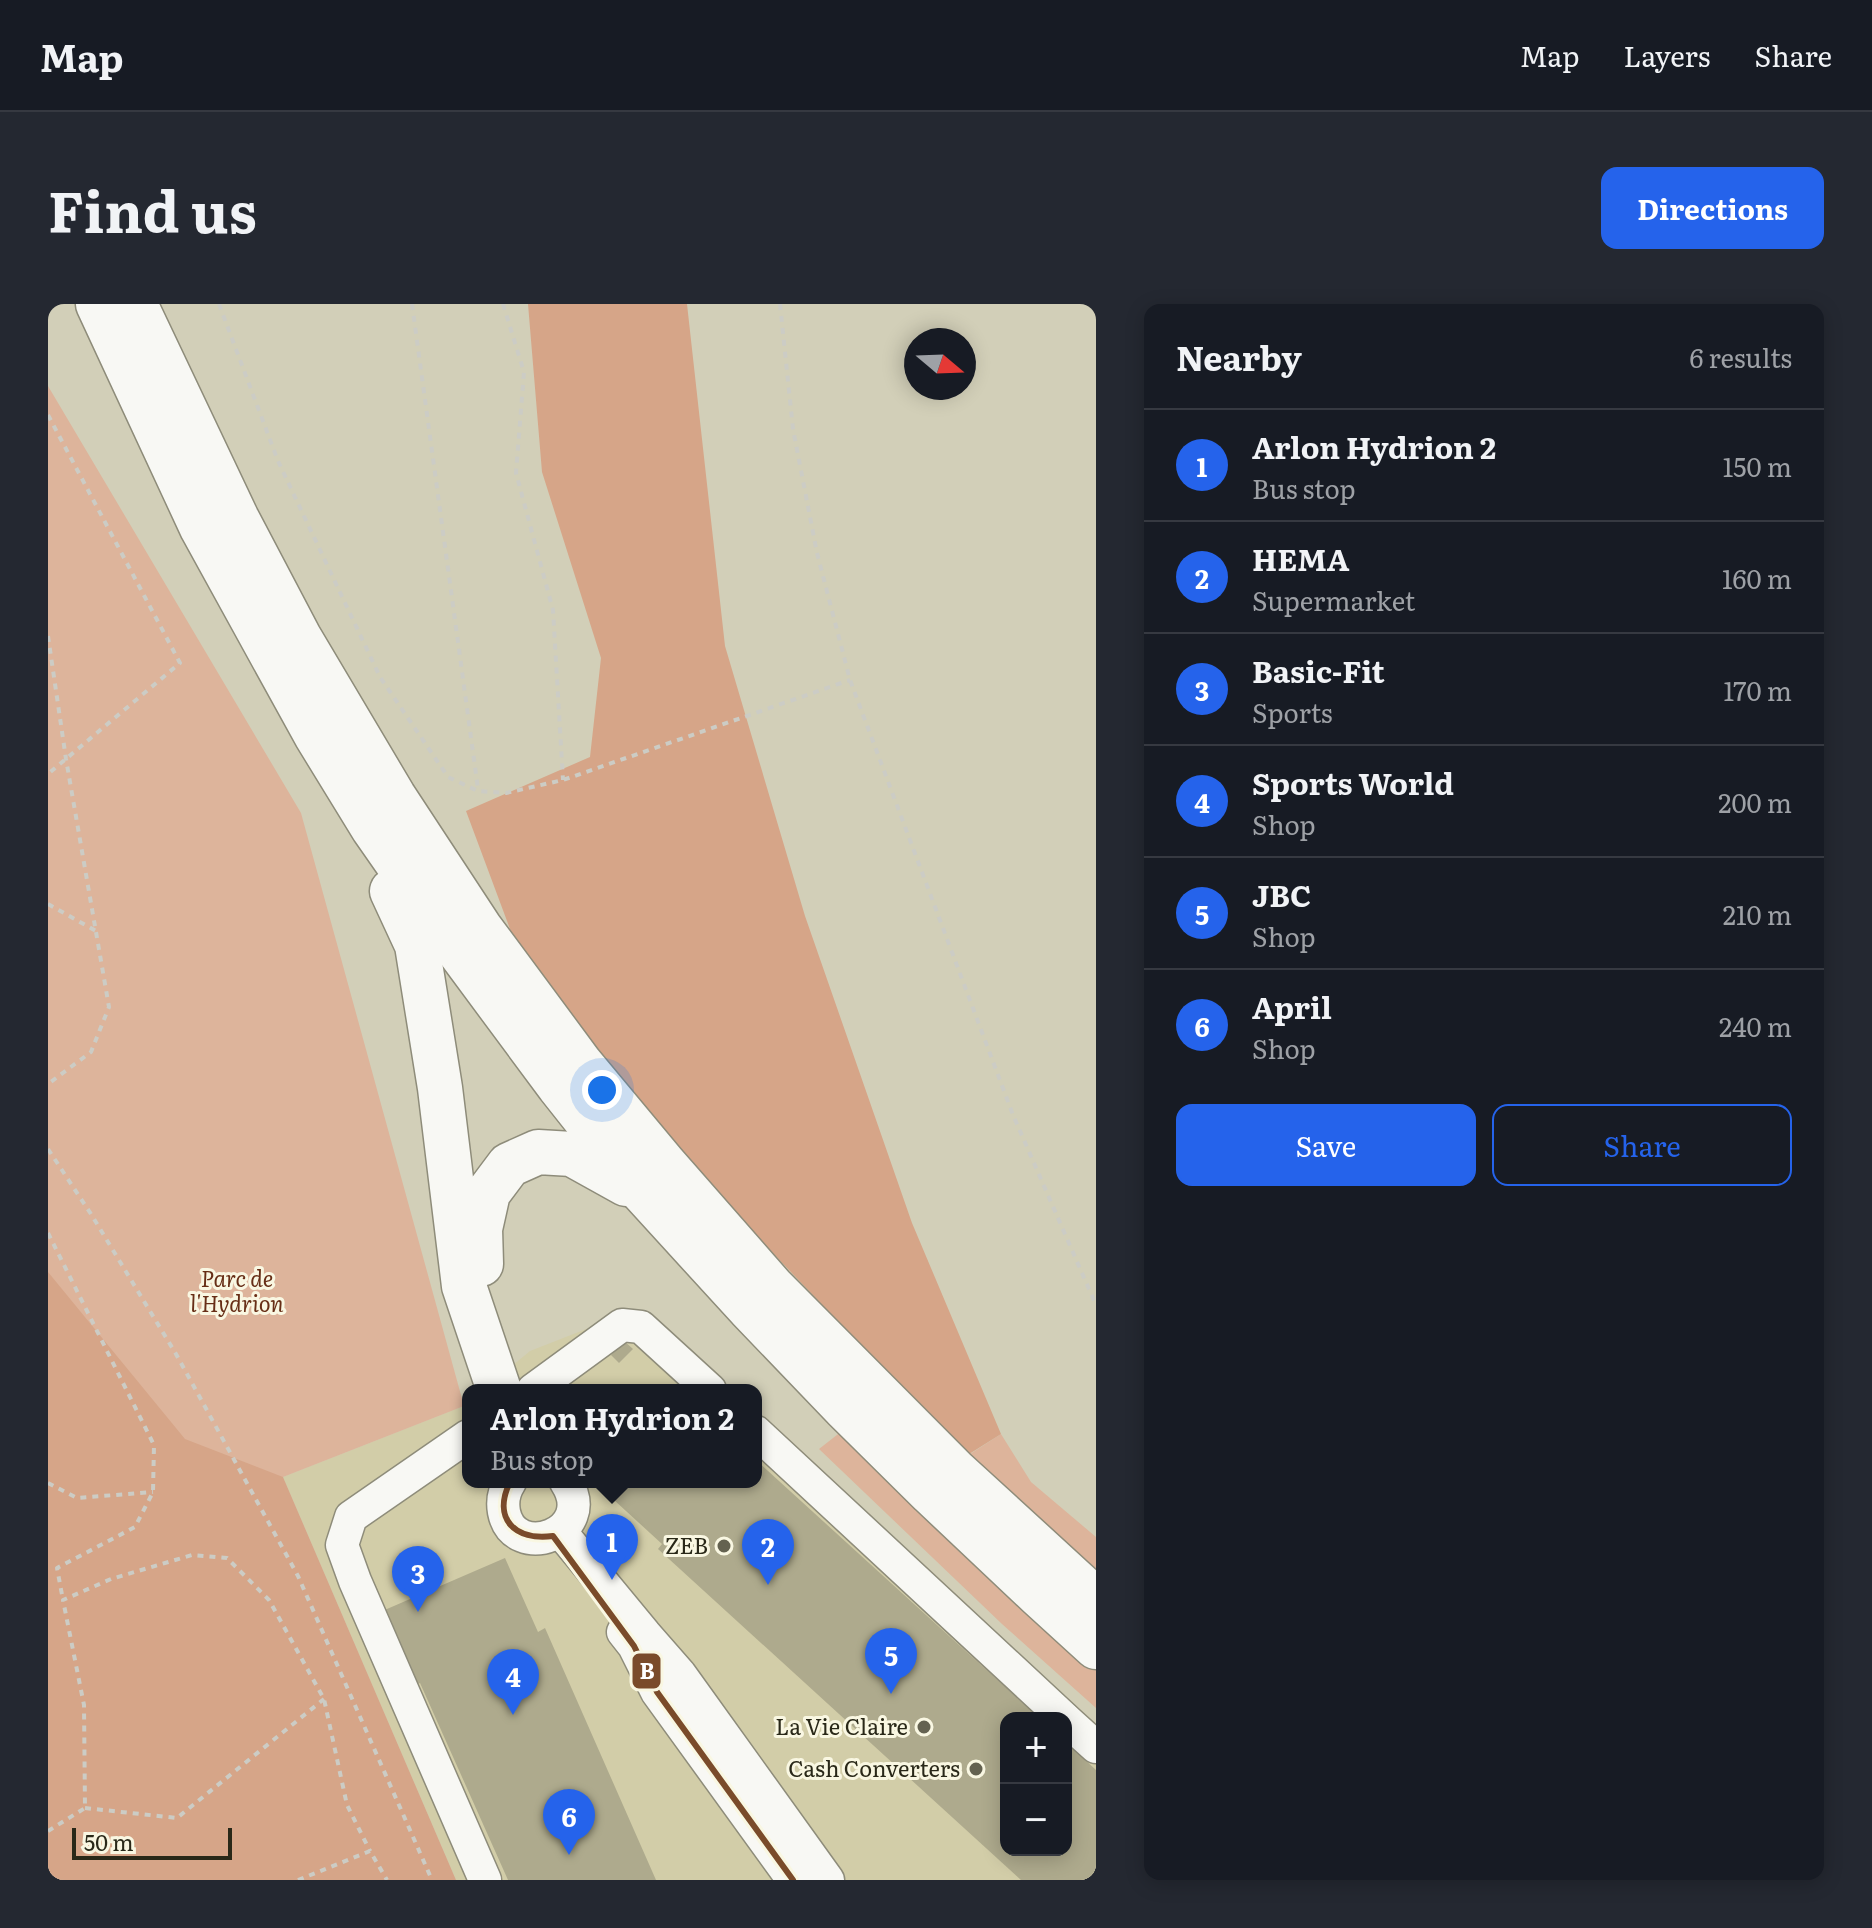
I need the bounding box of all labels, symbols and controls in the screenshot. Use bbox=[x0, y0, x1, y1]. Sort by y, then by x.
text: Map bbox=[40, 27, 124, 84]
text: Map bbox=[1520, 34, 1579, 76]
text: Layers bbox=[1623, 34, 1710, 76]
text: Share bbox=[1754, 34, 1832, 76]
text: Find us bbox=[48, 167, 257, 250]
button: Directions bbox=[1601, 167, 1824, 249]
north arrow bbox=[904, 328, 976, 400]
text: Nearby bbox=[1176, 331, 1302, 381]
text: 6 results bbox=[1689, 337, 1792, 376]
text: Arlon Hydrion 2 bbox=[1252, 424, 1496, 468]
text: 1 bbox=[1197, 446, 1207, 485]
text: 150 m bbox=[1723, 446, 1792, 485]
text: Bus stop bbox=[1252, 468, 1355, 507]
text: HEMA bbox=[1252, 536, 1349, 580]
text: 2 bbox=[1195, 558, 1209, 597]
text: 160 m bbox=[1722, 558, 1792, 597]
text: Supermarket bbox=[1252, 580, 1415, 619]
text: Basic-Fit bbox=[1252, 648, 1385, 692]
text: 3 bbox=[1195, 670, 1209, 709]
text: 170 m bbox=[1724, 670, 1792, 709]
text: Sports bbox=[1252, 692, 1333, 731]
text: Sports World bbox=[1252, 760, 1454, 804]
text: 4 bbox=[1194, 782, 1210, 821]
text: 200 m bbox=[1718, 782, 1792, 821]
text: Shop bbox=[1252, 804, 1316, 843]
text: JBC bbox=[1252, 872, 1311, 916]
text: 5 bbox=[1195, 894, 1209, 933]
text: 210 m bbox=[1723, 894, 1792, 933]
text: Shop bbox=[1252, 916, 1316, 955]
text: April bbox=[1252, 984, 1332, 1028]
text: 6 bbox=[1194, 1006, 1210, 1045]
text: 240 m bbox=[1719, 1006, 1792, 1045]
text: Shop bbox=[1252, 1028, 1316, 1067]
your location bbox=[582, 1070, 622, 1110]
button: Save bbox=[1176, 1104, 1476, 1186]
button: Share bbox=[1492, 1104, 1792, 1186]
park label: Parc de l'Hydrion bbox=[190, 1261, 284, 1319]
popup bbox=[462, 1384, 762, 1488]
text: Arlon Hydrion 2 bbox=[490, 1395, 734, 1439]
text: Bus stop bbox=[490, 1439, 593, 1478]
pin: 1 bbox=[586, 1514, 638, 1580]
pin: 2 bbox=[742, 1519, 794, 1585]
place label: ZEB bbox=[665, 1528, 708, 1561]
marker: ZEB bbox=[715, 1537, 733, 1555]
pin: 3 bbox=[392, 1546, 444, 1612]
pin: 5 bbox=[865, 1628, 917, 1694]
pin: 4 bbox=[487, 1649, 539, 1715]
line badge: B bbox=[631, 1652, 662, 1690]
text: B bbox=[639, 1653, 655, 1686]
place label: La Vie Claire bbox=[775, 1709, 908, 1742]
map controls bbox=[1000, 1712, 1072, 1856]
button: + bbox=[1000, 1712, 1072, 1784]
marker: La Vie Claire bbox=[915, 1718, 933, 1736]
place label: Cash Converters bbox=[788, 1751, 960, 1784]
marker: Cash Converters bbox=[967, 1760, 985, 1778]
button: − bbox=[1000, 1784, 1072, 1856]
pin: 6 bbox=[543, 1789, 595, 1855]
scale bar bbox=[72, 1824, 232, 1860]
text: 50 m bbox=[84, 1825, 134, 1858]

